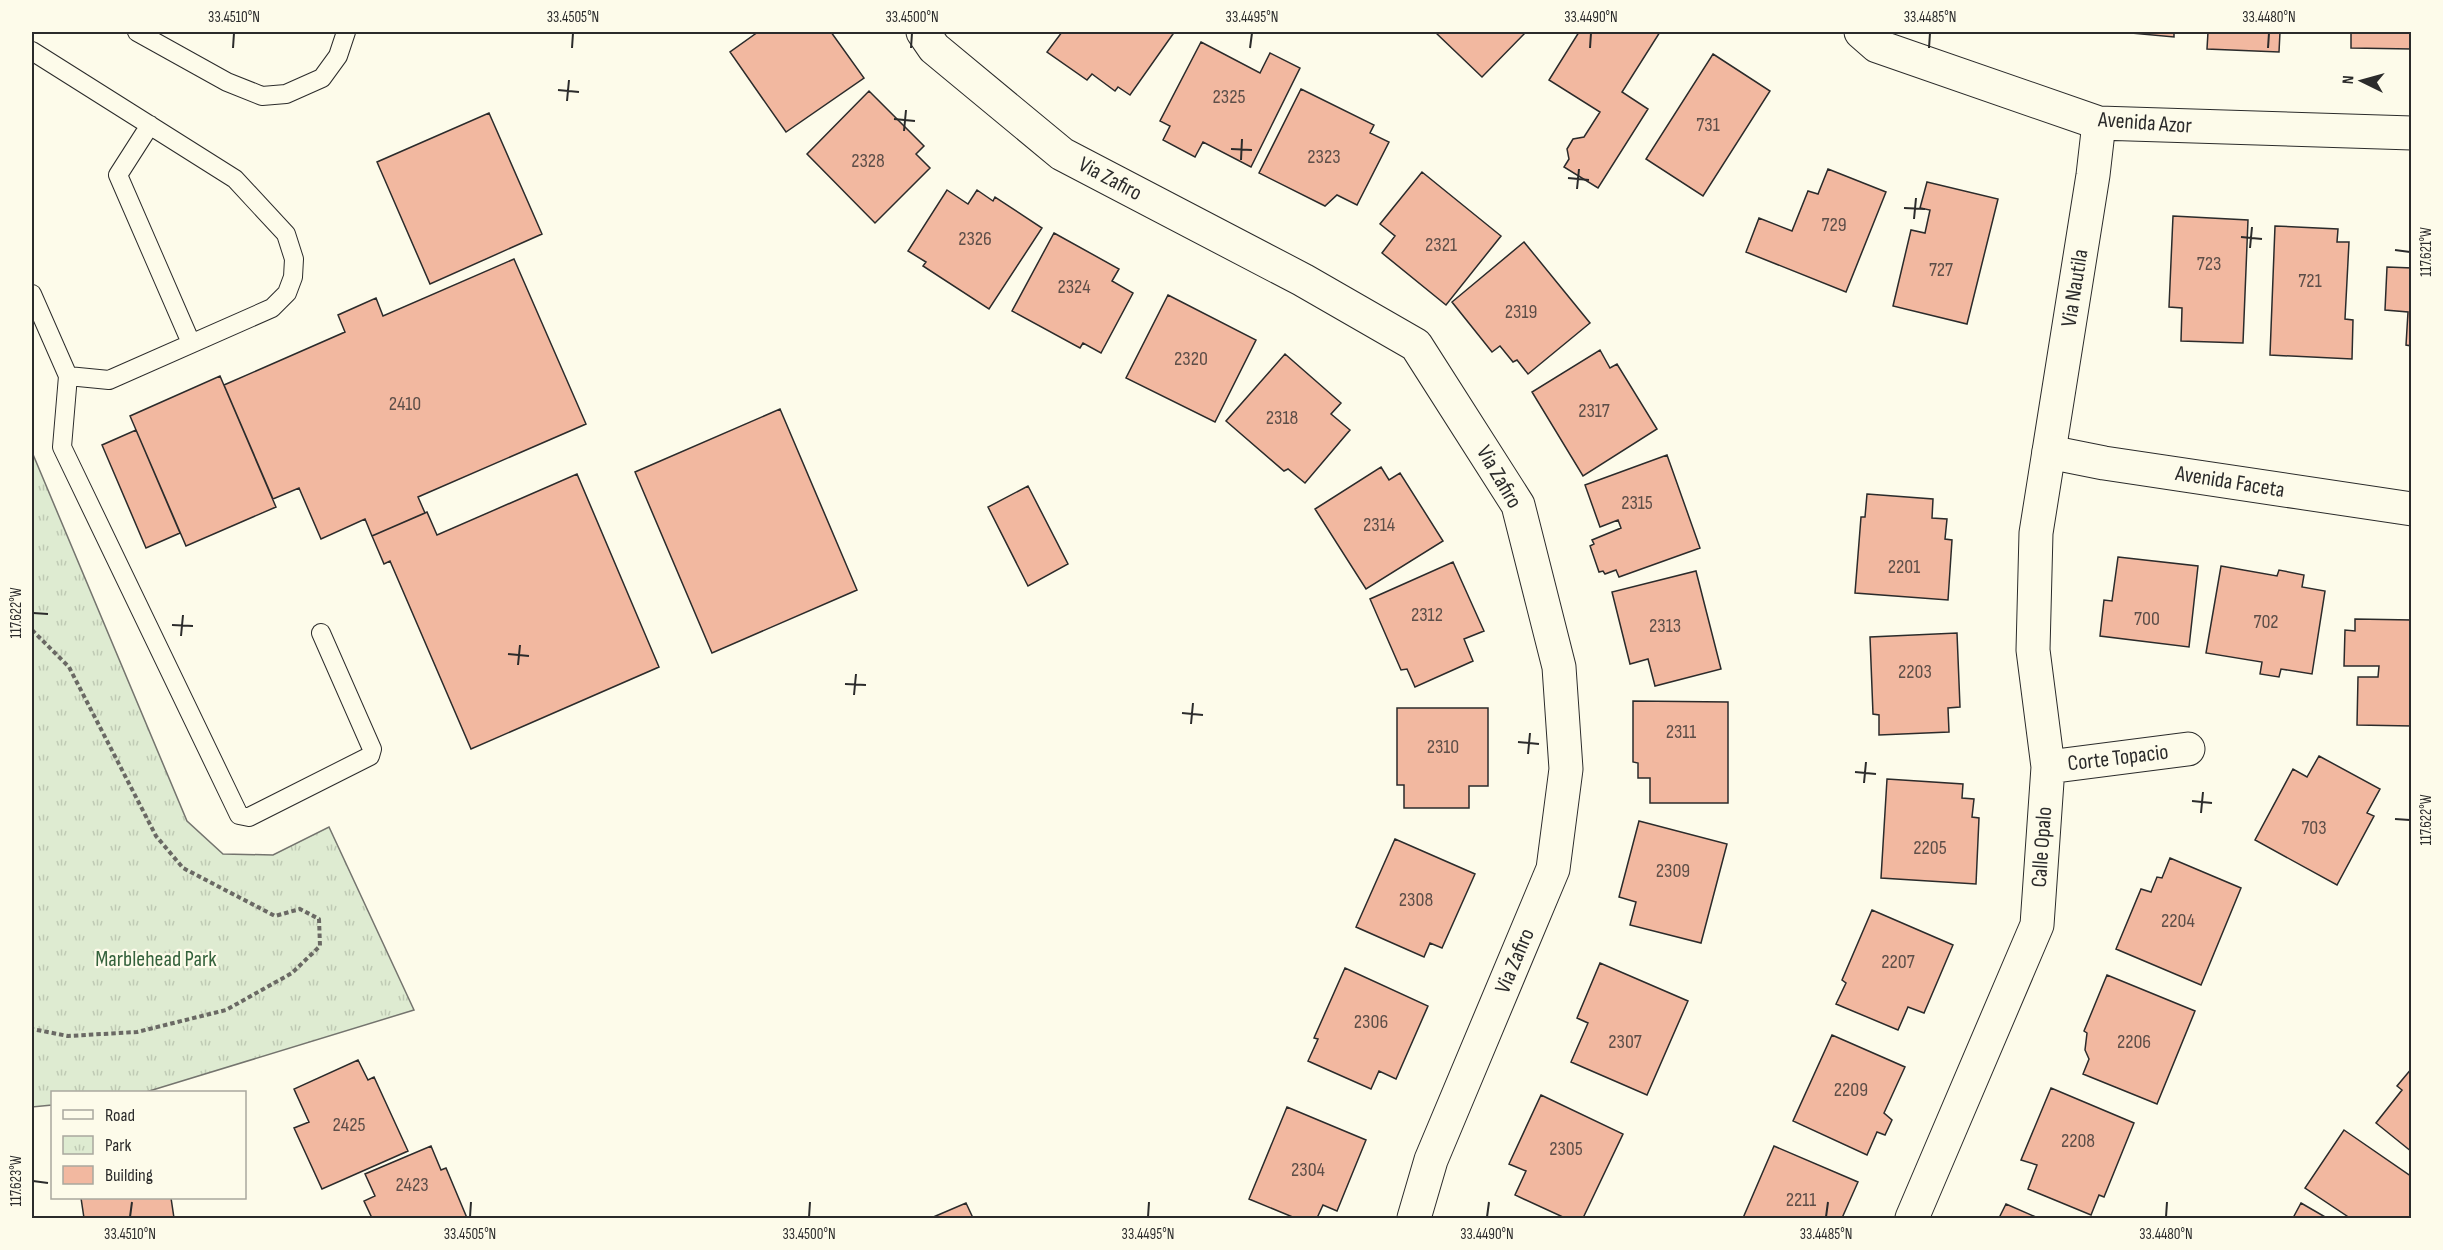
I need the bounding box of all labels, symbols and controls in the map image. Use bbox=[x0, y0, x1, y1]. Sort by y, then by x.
text: 33.4510°N bbox=[208, 8, 260, 27]
text: 33.4505°N bbox=[547, 8, 599, 27]
text: 33.4500°N bbox=[885, 8, 939, 27]
text: 33.4495°N bbox=[1226, 8, 1278, 27]
text: 33.4490°N bbox=[1564, 8, 1618, 27]
text: 33.4485°N bbox=[1904, 8, 1956, 27]
text: 33.4480°N bbox=[2242, 8, 2296, 27]
north arrow bbox=[2332, 51, 2392, 111]
text: N bbox=[2339, 75, 2358, 85]
house number: 2325 bbox=[1213, 85, 1245, 109]
street label: Avenida Azor bbox=[2096, 106, 2193, 140]
house number: 731 bbox=[1696, 113, 1720, 137]
house number: 2323 bbox=[1307, 145, 1341, 169]
house number: 2328 bbox=[851, 149, 885, 173]
street label: Via Zafiro bbox=[1074, 151, 1146, 207]
house number: 729 bbox=[1821, 213, 1847, 237]
house number: 2326 bbox=[958, 227, 992, 251]
text: 117.621°W bbox=[2417, 227, 2436, 277]
house number: 2321 bbox=[1425, 233, 1457, 257]
street label: Via Nautila bbox=[2056, 247, 2094, 329]
house number: 723 bbox=[2197, 252, 2221, 276]
house number: 727 bbox=[1929, 258, 1953, 282]
house number: 721 bbox=[2298, 269, 2322, 293]
house number: 2324 bbox=[1057, 275, 1091, 299]
house number: 2319 bbox=[1505, 300, 1537, 324]
house number: 2320 bbox=[1174, 347, 1208, 371]
house number: 2410 bbox=[389, 392, 421, 416]
house number: 2317 bbox=[1578, 399, 1610, 423]
house number: 2318 bbox=[1266, 406, 1298, 430]
street label: Via Zafiro bbox=[1470, 441, 1528, 513]
street label: Avenida Faceta bbox=[2173, 460, 2286, 504]
house number: 2315 bbox=[1621, 491, 1653, 515]
house number: 2314 bbox=[1363, 513, 1395, 537]
house number: 2201 bbox=[1888, 555, 1920, 579]
text: 117.622°W bbox=[7, 587, 26, 638]
house number: 2312 bbox=[1411, 603, 1443, 627]
house number: 700 bbox=[2134, 607, 2160, 631]
house number: 702 bbox=[2253, 610, 2279, 634]
house number: 2313 bbox=[1649, 614, 1681, 638]
house number: 2203 bbox=[1898, 660, 1932, 684]
house number: 2311 bbox=[1666, 720, 1696, 744]
house number: 2310 bbox=[1427, 735, 1459, 759]
street label: Corte Topacio bbox=[2066, 738, 2170, 778]
text: 117.622°W bbox=[2417, 794, 2436, 845]
street label: Calle Opalo bbox=[2026, 806, 2058, 888]
house number: 703 bbox=[2301, 816, 2327, 840]
house number: 2205 bbox=[1913, 836, 1947, 860]
house number: 2309 bbox=[1656, 859, 1690, 883]
house number: 2308 bbox=[1399, 888, 1433, 912]
house number: 2204 bbox=[2161, 909, 2195, 933]
street label: Via Zafiro bbox=[1489, 924, 1541, 998]
park label: Marblehead Park bbox=[95, 946, 217, 973]
house number: 2207 bbox=[1881, 950, 1915, 974]
house number: 2306 bbox=[1354, 1010, 1388, 1034]
house number: 2307 bbox=[1608, 1030, 1642, 1054]
house number: 2206 bbox=[2117, 1030, 2151, 1054]
house number: 2209 bbox=[1834, 1078, 1868, 1102]
legend bbox=[51, 1091, 246, 1199]
text: Road bbox=[105, 1105, 135, 1126]
house number: 2425 bbox=[333, 1113, 365, 1137]
house number: 2208 bbox=[2061, 1129, 2095, 1153]
text: Park bbox=[105, 1135, 131, 1156]
house number: 2305 bbox=[1549, 1137, 1583, 1161]
text: 117.623°W bbox=[7, 1155, 26, 1207]
house number: 2304 bbox=[1291, 1158, 1325, 1182]
text: Building bbox=[105, 1165, 153, 1186]
house number: 2423 bbox=[395, 1173, 429, 1197]
house number: 2211 bbox=[1786, 1188, 1816, 1212]
text: 33.4510°N bbox=[104, 1225, 156, 1244]
text: 33.4505°N bbox=[444, 1225, 496, 1244]
text: 33.4500°N bbox=[782, 1225, 836, 1244]
text: 33.4495°N bbox=[1122, 1225, 1174, 1244]
text: 33.4490°N bbox=[1460, 1225, 1514, 1244]
text: 33.4485°N bbox=[1800, 1225, 1852, 1244]
text: 33.4480°N bbox=[2139, 1225, 2193, 1244]

